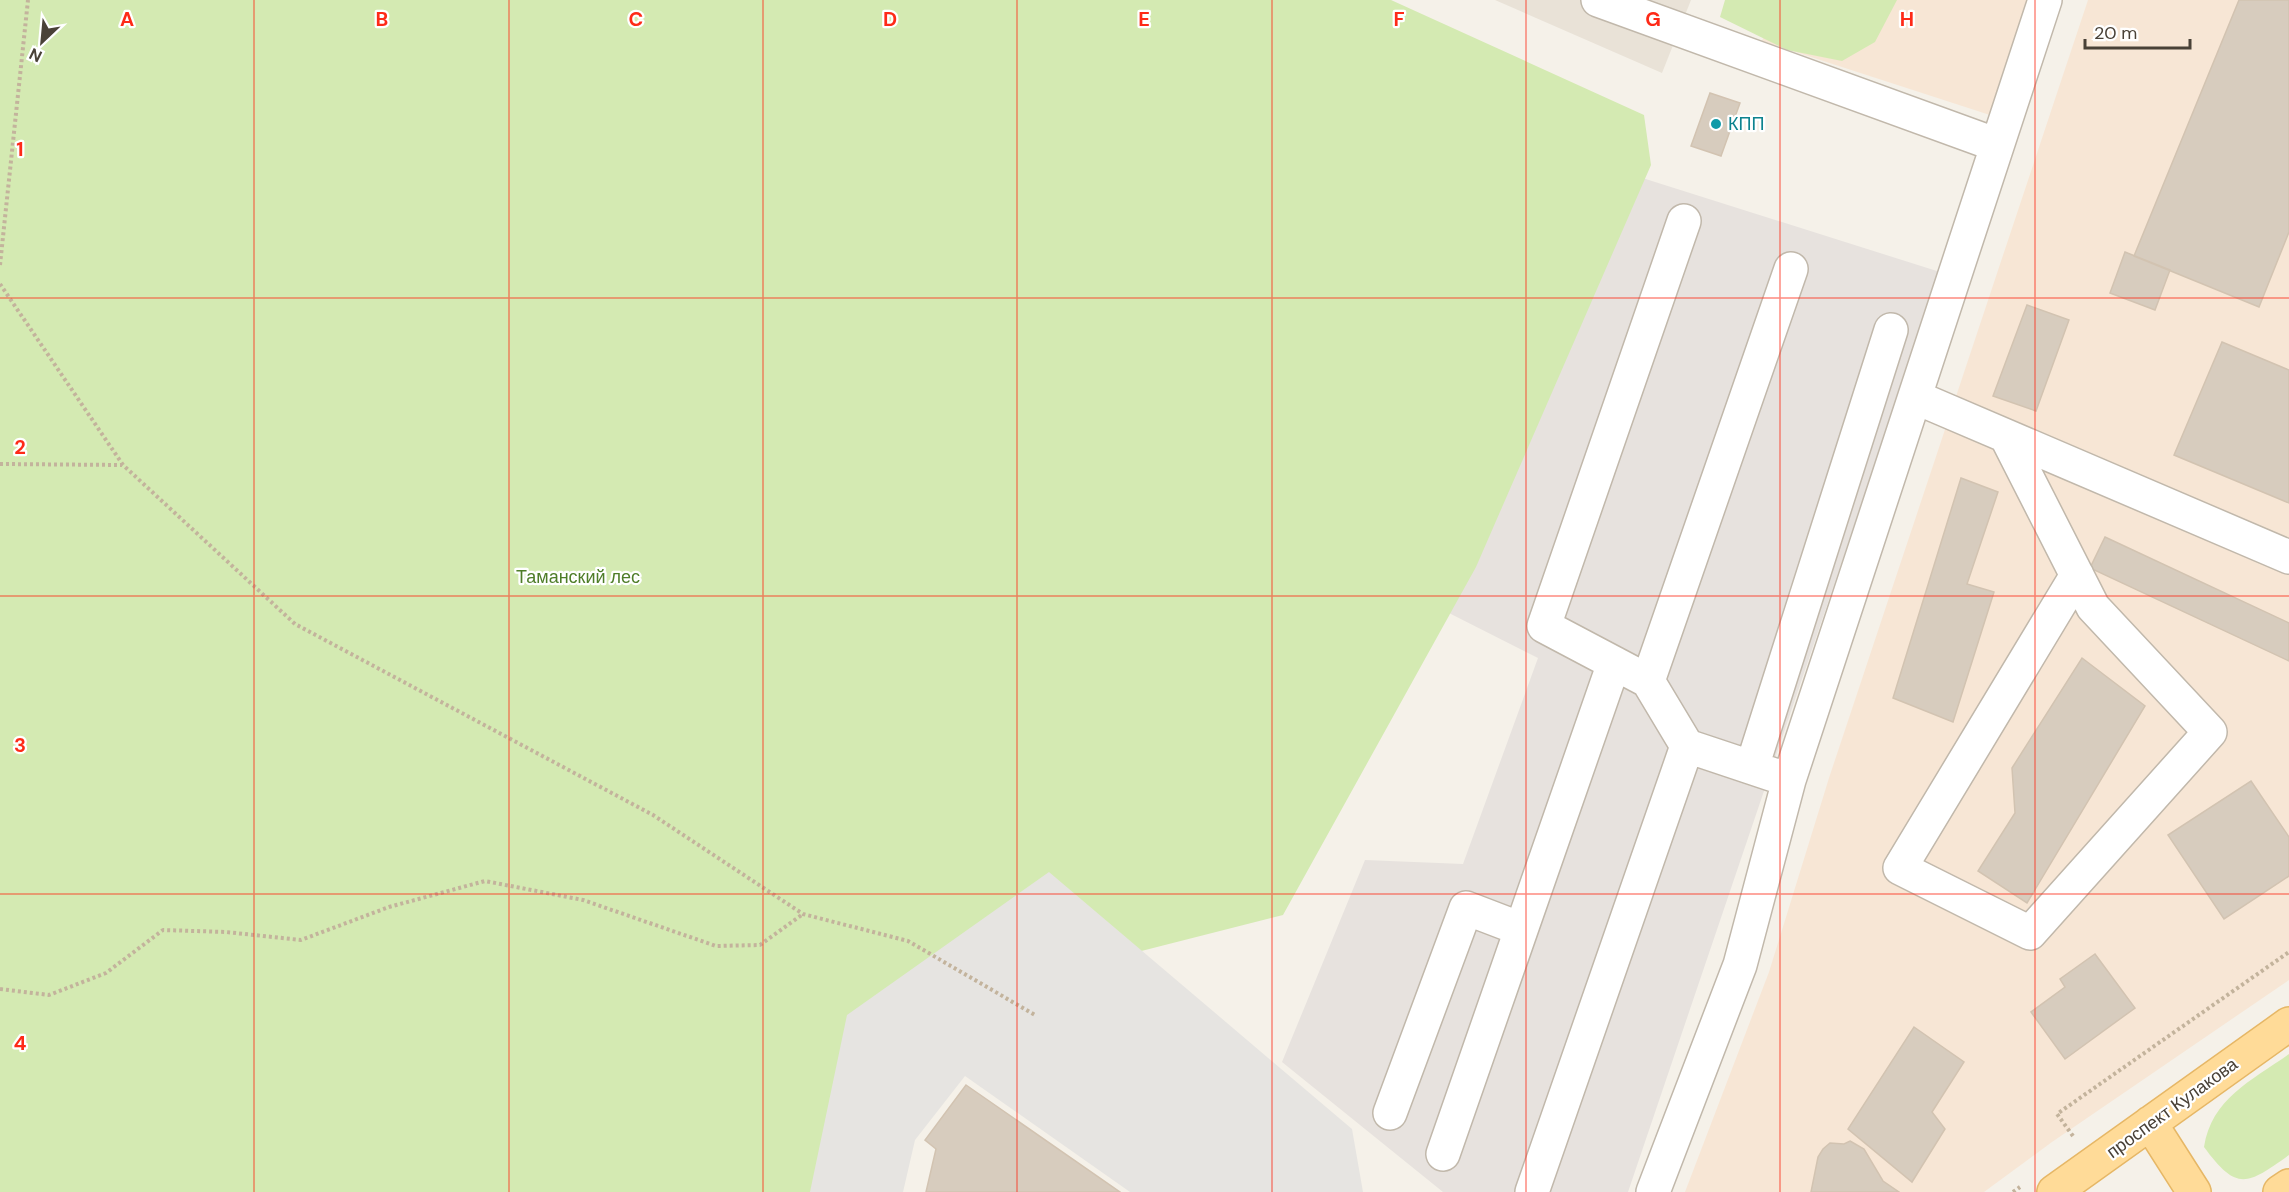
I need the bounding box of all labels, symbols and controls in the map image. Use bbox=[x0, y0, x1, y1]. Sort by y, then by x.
text: A bbox=[120, 6, 134, 32]
text: B bbox=[376, 6, 388, 32]
text: C bbox=[629, 6, 643, 32]
text: D bbox=[883, 6, 897, 32]
text: E bbox=[1138, 6, 1150, 32]
text: F bbox=[1393, 6, 1405, 32]
text: G bbox=[1645, 6, 1661, 32]
text: H bbox=[1900, 6, 1914, 32]
north arrow bbox=[12, 12, 72, 72]
scale bar bbox=[2085, 12, 2190, 50]
text: 20 m bbox=[2094, 21, 2137, 45]
text: N bbox=[26, 43, 45, 67]
place label: КПП bbox=[1728, 112, 1764, 136]
marker: КПП bbox=[1709, 117, 1723, 131]
text: 1 bbox=[16, 136, 24, 162]
text: 2 bbox=[14, 434, 26, 460]
park label: Таманский лес bbox=[516, 565, 640, 589]
text: 3 bbox=[14, 732, 26, 758]
text: 4 bbox=[14, 1030, 27, 1056]
street label: проспект Кулакова bbox=[2102, 1052, 2243, 1164]

